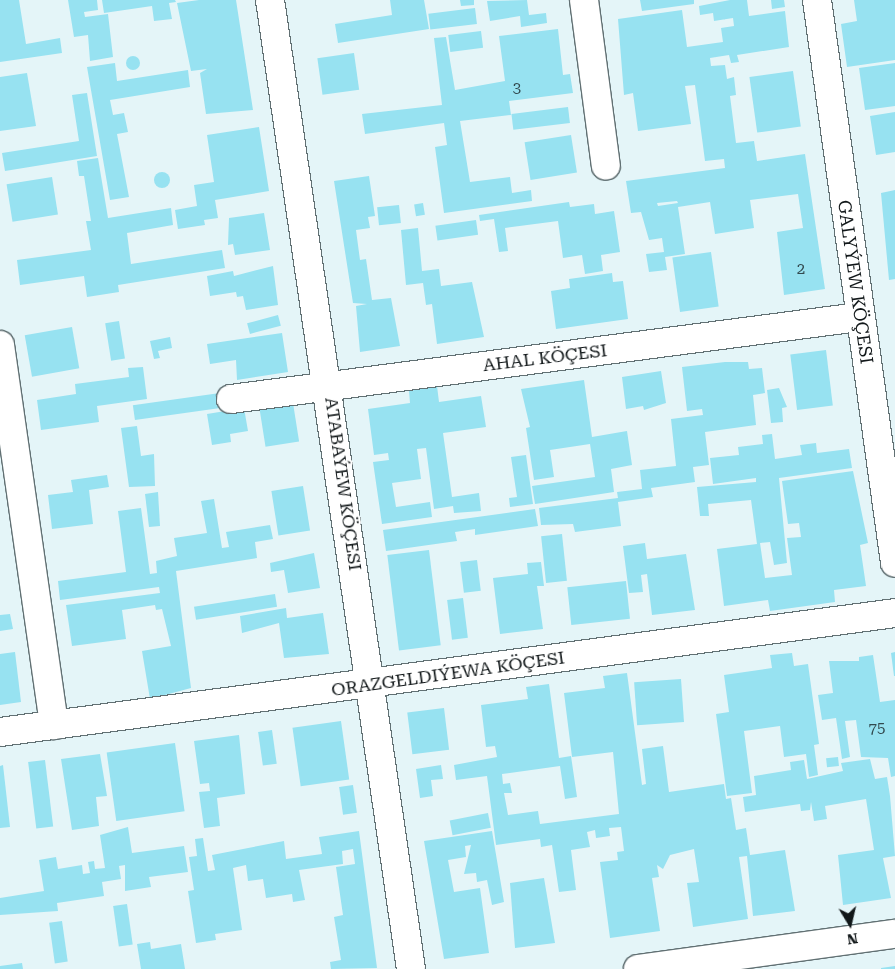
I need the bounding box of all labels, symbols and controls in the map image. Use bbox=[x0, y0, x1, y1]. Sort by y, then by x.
house number: 3 bbox=[513, 80, 521, 98]
street label: GALYÝEW KÖÇESI bbox=[833, 199, 877, 365]
house number: 2 bbox=[797, 261, 805, 279]
street label: AHAL KÖÇESI bbox=[482, 340, 608, 376]
street label: ATABAÝEW KÖÇESI bbox=[320, 396, 366, 572]
street label: ORAZGELDIÝEWA KÖÇESI bbox=[330, 647, 566, 701]
house number: 75 bbox=[869, 720, 885, 738]
north arrow bbox=[825, 899, 875, 949]
text: N bbox=[846, 930, 859, 948]

